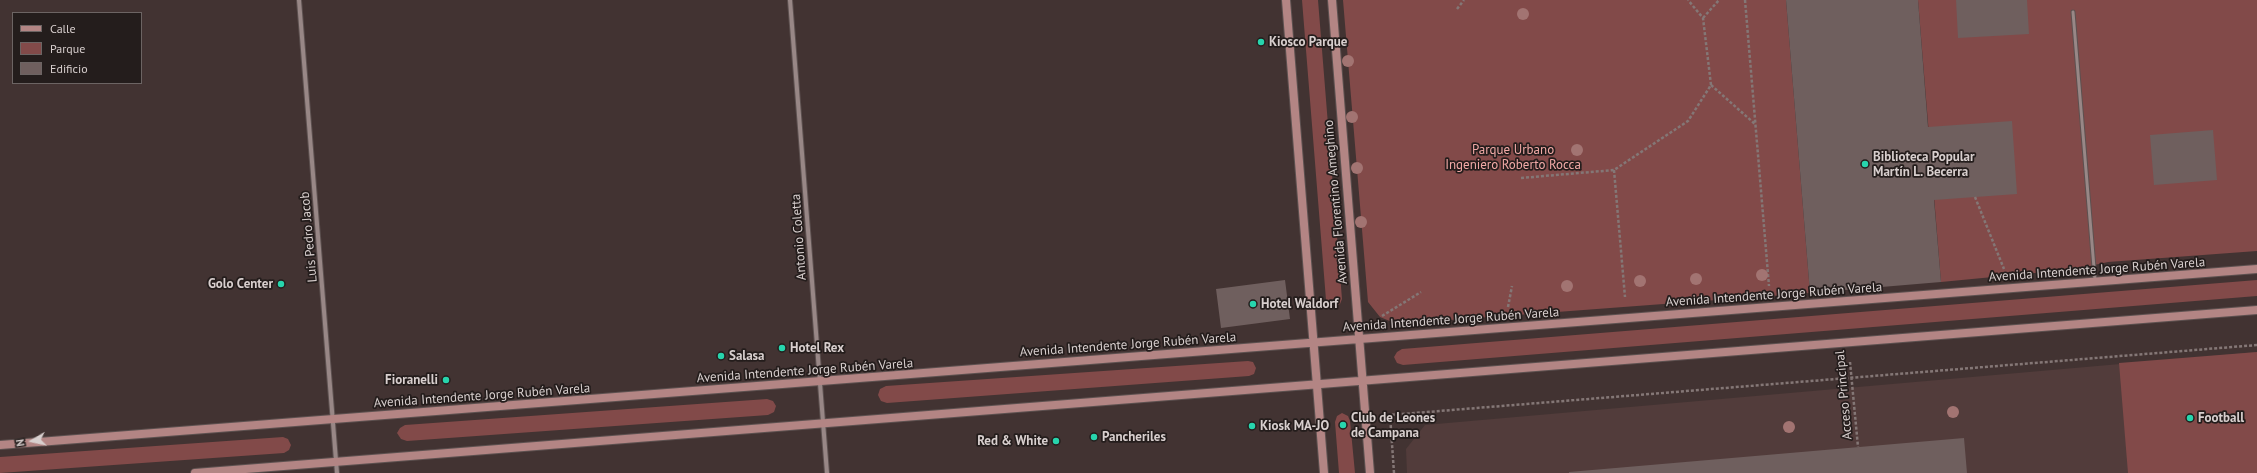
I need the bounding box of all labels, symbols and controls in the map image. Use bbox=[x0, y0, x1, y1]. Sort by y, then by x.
legend bbox=[12, 12, 142, 84]
text: Calle bbox=[50, 21, 76, 36]
place label: Kiosco Parque bbox=[1269, 34, 1347, 50]
marker: Kiosco Parque bbox=[1256, 37, 1266, 47]
text: Parque bbox=[50, 41, 85, 56]
text: Edificio bbox=[50, 61, 88, 76]
street label: Avenida Florentino Ameghino bbox=[1321, 119, 1351, 285]
park label: Parque Urbano Ingeniero Roberto Rocca bbox=[1445, 142, 1581, 173]
place label: Biblioteca Popular Martín L. Becerra bbox=[1873, 149, 1975, 180]
marker: Biblioteca Popular Martín L. Becerra bbox=[1860, 159, 1870, 169]
street label: Luis Pedro Jacob bbox=[297, 191, 321, 283]
street label: Antonio Coletta bbox=[788, 193, 810, 281]
street label: Avenida Intendente Jorge Rubén Varela bbox=[1988, 255, 2206, 285]
place label: Golo Center bbox=[208, 276, 273, 292]
marker: Golo Center bbox=[276, 279, 286, 289]
street label: Avenida Intendente Jorge Rubén Varela bbox=[1665, 280, 1883, 310]
place label: Hotel Waldorf bbox=[1261, 296, 1338, 312]
marker: Hotel Waldorf bbox=[1248, 299, 1258, 309]
street label: Avenida Intendente Jorge Rubén Varela bbox=[1342, 305, 1560, 335]
street label: Avenida Intendente Jorge Rubén Varela bbox=[1019, 330, 1237, 360]
place label: Hotel Rex bbox=[790, 340, 844, 356]
marker: Hotel Rex bbox=[777, 343, 787, 353]
place label: Salasa bbox=[729, 348, 765, 364]
street label: Acceso Principal bbox=[1832, 350, 1856, 440]
marker: Salasa bbox=[716, 351, 726, 361]
street label: Avenida Intendente Jorge Rubén Varela bbox=[696, 356, 914, 386]
place label: Fioranelli bbox=[385, 372, 438, 388]
marker: Fioranelli bbox=[441, 375, 451, 385]
street label: Avenida Intendente Jorge Rubén Varela bbox=[373, 381, 591, 411]
place label: Club de Leones de Campana bbox=[1351, 410, 1435, 441]
place label: Football bbox=[2198, 410, 2244, 426]
marker: Football bbox=[2185, 413, 2195, 423]
place label: Kiosk MA-JO bbox=[1260, 418, 1329, 434]
marker: Club de Leones de Campana bbox=[1338, 420, 1348, 430]
north arrow bbox=[12, 421, 52, 461]
marker: Kiosk MA-JO bbox=[1247, 421, 1257, 431]
place label: Pancheriles bbox=[1102, 429, 1166, 445]
marker: Pancheriles bbox=[1089, 432, 1099, 442]
place label: Red & White bbox=[977, 433, 1048, 449]
marker: Red & White bbox=[1051, 436, 1061, 446]
text: N bbox=[13, 438, 28, 448]

